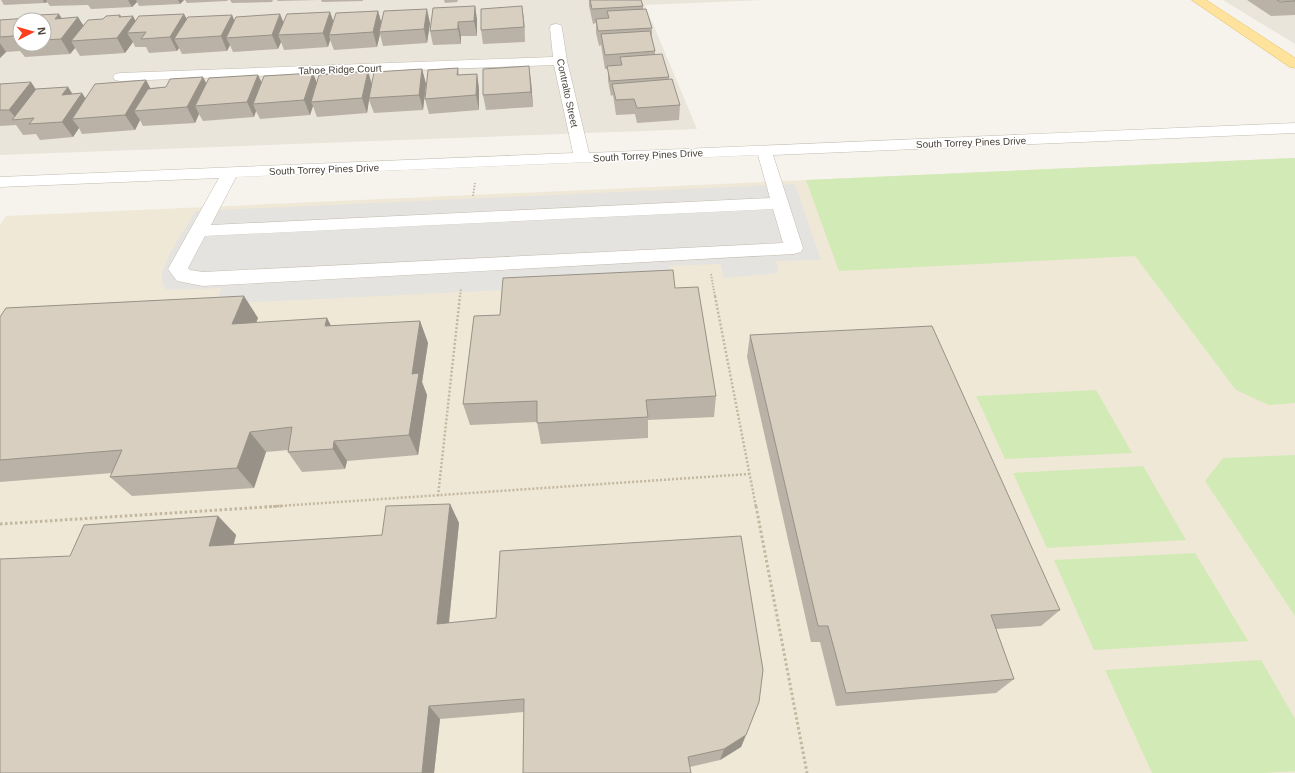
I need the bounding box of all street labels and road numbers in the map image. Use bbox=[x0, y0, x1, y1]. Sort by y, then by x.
street label: Contralto Street bbox=[555, 58, 580, 129]
street label: Tahoe Ridge Court bbox=[298, 63, 382, 76]
street label: South Torrey Pines Drive bbox=[916, 135, 1027, 150]
street label: South Torrey Pines Drive bbox=[593, 147, 704, 164]
street label: South Torrey Pines Drive bbox=[269, 162, 380, 177]

